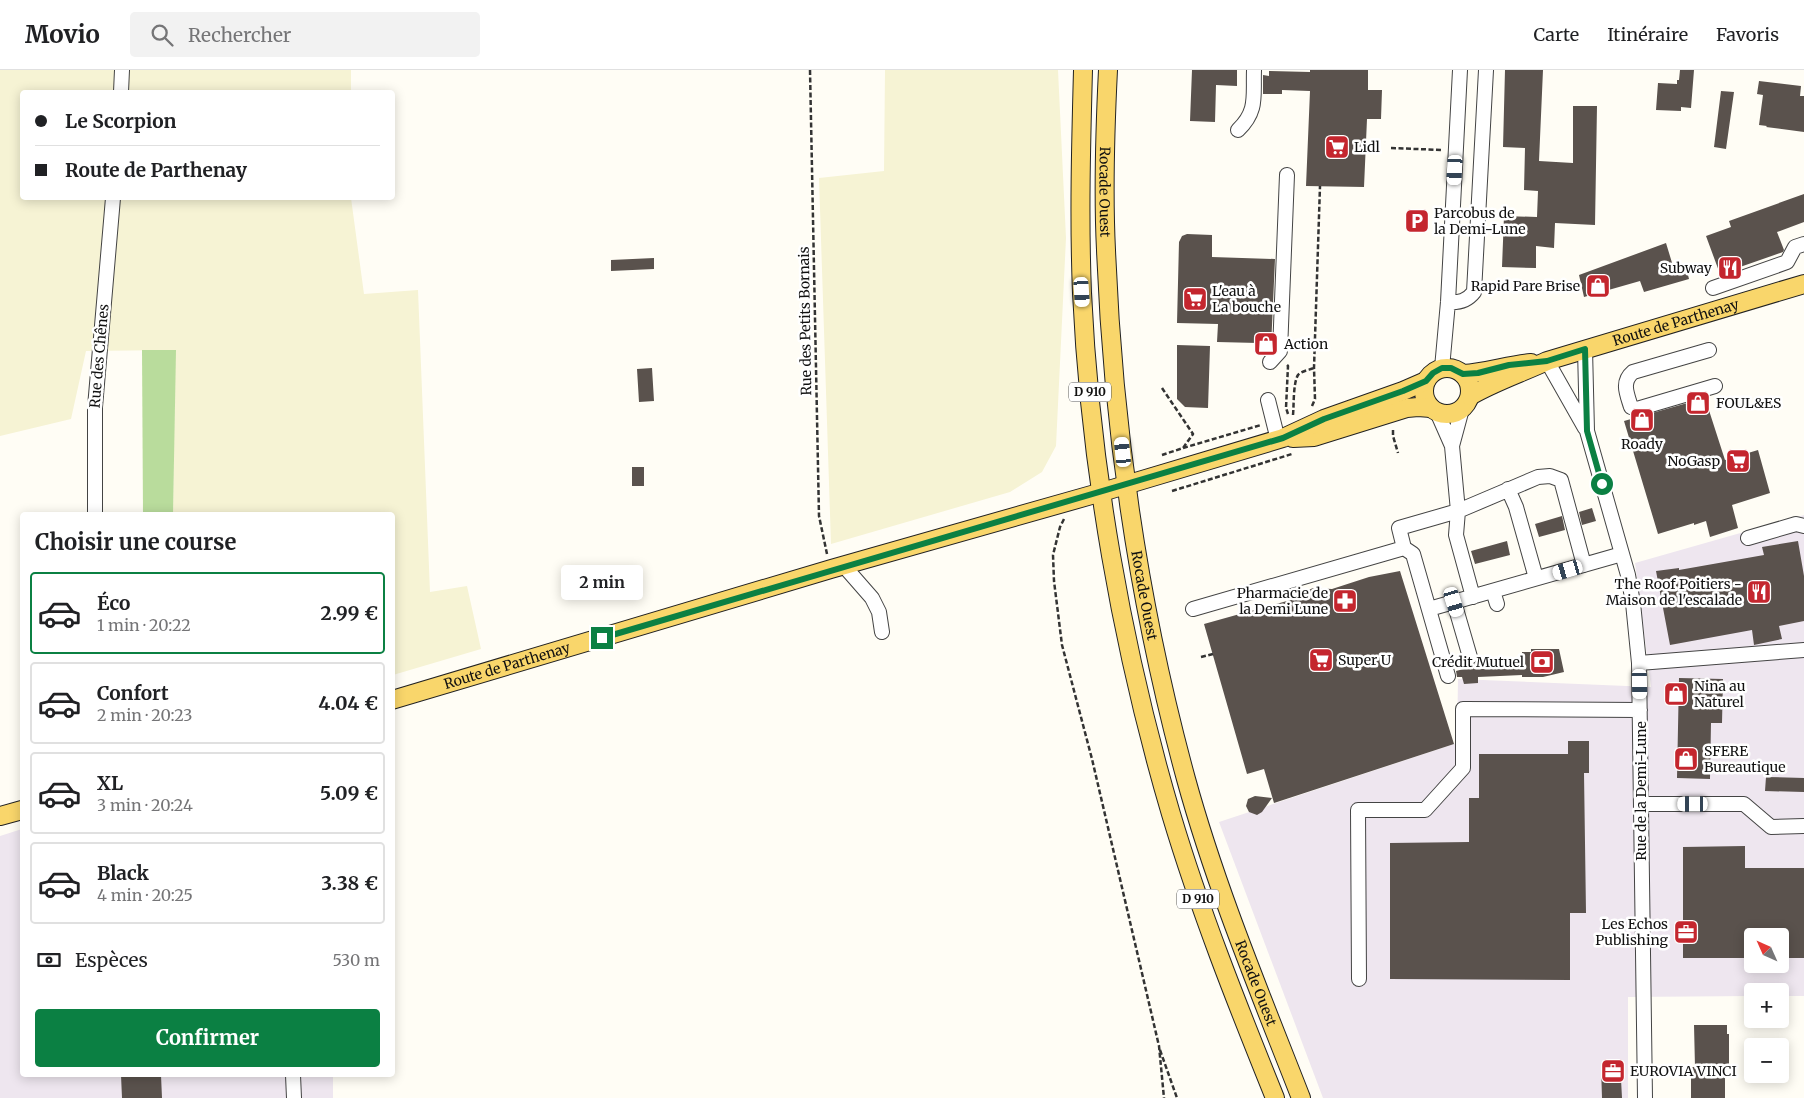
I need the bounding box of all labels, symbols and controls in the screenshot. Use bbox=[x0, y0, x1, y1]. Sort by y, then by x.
search box bbox=[130, 12, 480, 57]
text: Movio bbox=[25, 19, 100, 50]
icon: search bbox=[148, 21, 176, 49]
text: Rechercher bbox=[188, 23, 291, 47]
text: Carte bbox=[1533, 23, 1579, 46]
text: Itinéraire bbox=[1607, 23, 1688, 46]
text: Favoris bbox=[1716, 23, 1779, 46]
text: Le Scorpion bbox=[65, 109, 176, 133]
supermarket icon: Lidl bbox=[1324, 134, 1350, 160]
place label: Lidl bbox=[1354, 138, 1381, 156]
street label: Rocade Ouest bbox=[1096, 146, 1114, 238]
car bbox=[1446, 155, 1463, 185]
text: Route de Parthenay bbox=[65, 158, 247, 182]
place label: Parcobus de la Demi-Lune bbox=[1434, 204, 1526, 238]
parking icon: Parcobus de la Demi-Lune bbox=[1404, 208, 1430, 234]
street label: Rue des Petits Bornais bbox=[795, 246, 815, 396]
restaurant icon: Subway bbox=[1717, 255, 1743, 281]
place label: Subway bbox=[1660, 259, 1713, 277]
shop icon: Rapid Pare Brise bbox=[1585, 273, 1611, 299]
car bbox=[1073, 277, 1090, 307]
place label: Rapid Pare Brise bbox=[1471, 277, 1580, 295]
place label: L'eau à La bouche bbox=[1212, 282, 1281, 316]
supermarket icon: L'eau à La bouche bbox=[1182, 286, 1208, 312]
street label: Route de Parthenay bbox=[1610, 295, 1742, 350]
street label: Rue des Chênes bbox=[85, 303, 113, 409]
shop icon: Action bbox=[1253, 331, 1279, 357]
place label: Action bbox=[1283, 335, 1328, 353]
road number: D 910 bbox=[1069, 383, 1111, 402]
shop icon: FOUL&ES bbox=[1685, 390, 1711, 416]
place label: FOUL&ES bbox=[1716, 394, 1781, 412]
shop icon: Roady bbox=[1629, 407, 1655, 433]
place label: Roady bbox=[1621, 435, 1664, 453]
car bbox=[1113, 436, 1132, 468]
supermarket icon: NoGasp bbox=[1725, 448, 1751, 474]
place label: NoGasp bbox=[1668, 452, 1720, 470]
route start bbox=[1591, 473, 1613, 495]
text: Choisir une course bbox=[35, 528, 236, 556]
street label: Rocade Ouest bbox=[1127, 549, 1162, 642]
car bbox=[1551, 559, 1584, 581]
callout: 2 min bbox=[561, 566, 643, 600]
text: 2 min bbox=[579, 572, 625, 592]
place label: The Roof Poitiers - Maison de l'escalade bbox=[1606, 575, 1742, 609]
restaurant icon: The Roof Poitiers - Maison de l'escalade bbox=[1746, 579, 1772, 605]
place label: Pharmacie de la Demi Lune bbox=[1237, 584, 1328, 618]
car bbox=[1442, 585, 1465, 619]
pharmacy icon: Pharmacie de la Demi Lune bbox=[1332, 588, 1358, 614]
icon: car bbox=[37, 591, 82, 636]
text: Éco bbox=[97, 591, 130, 615]
text: 2.99 € bbox=[321, 601, 378, 625]
text: 1 min · 20:22 bbox=[97, 615, 191, 635]
route end bbox=[591, 627, 613, 649]
street label: Route de Parthenay bbox=[442, 638, 573, 693]
supermarket icon: Super U bbox=[1308, 647, 1334, 673]
bank icon: Crédit Mutuel bbox=[1529, 649, 1555, 675]
place label: Super U bbox=[1338, 651, 1392, 669]
place label: Crédit Mutuel bbox=[1432, 653, 1525, 671]
car bbox=[1632, 669, 1647, 699]
place label: Nina au Naturel bbox=[1694, 677, 1746, 711]
icon: car bbox=[37, 681, 82, 726]
text: Confort bbox=[97, 681, 169, 705]
shop icon: Nina au Naturel bbox=[1663, 681, 1689, 707]
text: 4.04 € bbox=[318, 691, 378, 715]
text: 2 min · 20:23 bbox=[97, 705, 192, 725]
street label: Rue de la Demi-Lune bbox=[1632, 721, 1650, 861]
place label: SFERE Bureautique bbox=[1704, 742, 1786, 776]
shop icon: SFERE Bureautique bbox=[1673, 746, 1699, 772]
icon: car bbox=[37, 771, 82, 816]
text: XL bbox=[97, 771, 123, 795]
text: 5.09 € bbox=[320, 781, 378, 805]
text: 3 min · 20:24 bbox=[97, 795, 193, 815]
car bbox=[1678, 797, 1708, 812]
icon: car bbox=[37, 861, 82, 906]
text: Black bbox=[97, 861, 149, 885]
text: 3.38 € bbox=[321, 871, 378, 895]
text: 4 min · 20:25 bbox=[97, 885, 193, 905]
road number: D 910 bbox=[1177, 890, 1219, 909]
place label: Les Echos Publishing bbox=[1595, 915, 1669, 949]
office icon: Les Echos Publishing bbox=[1673, 919, 1699, 945]
north arrow bbox=[1744, 928, 1789, 972]
map controls bbox=[1744, 928, 1789, 1083]
street label: Rocade Ouest bbox=[1231, 937, 1281, 1029]
icon: cash bbox=[35, 946, 63, 974]
text: Espèces bbox=[75, 948, 148, 972]
text: 530 m bbox=[332, 950, 380, 970]
button: + bbox=[1744, 983, 1789, 1028]
button: Confirmer bbox=[35, 1009, 380, 1067]
button: − bbox=[1744, 1038, 1789, 1083]
office icon: EUROVIA VINCI bbox=[1600, 1058, 1626, 1084]
place label: EUROVIA VINCI bbox=[1630, 1062, 1737, 1080]

